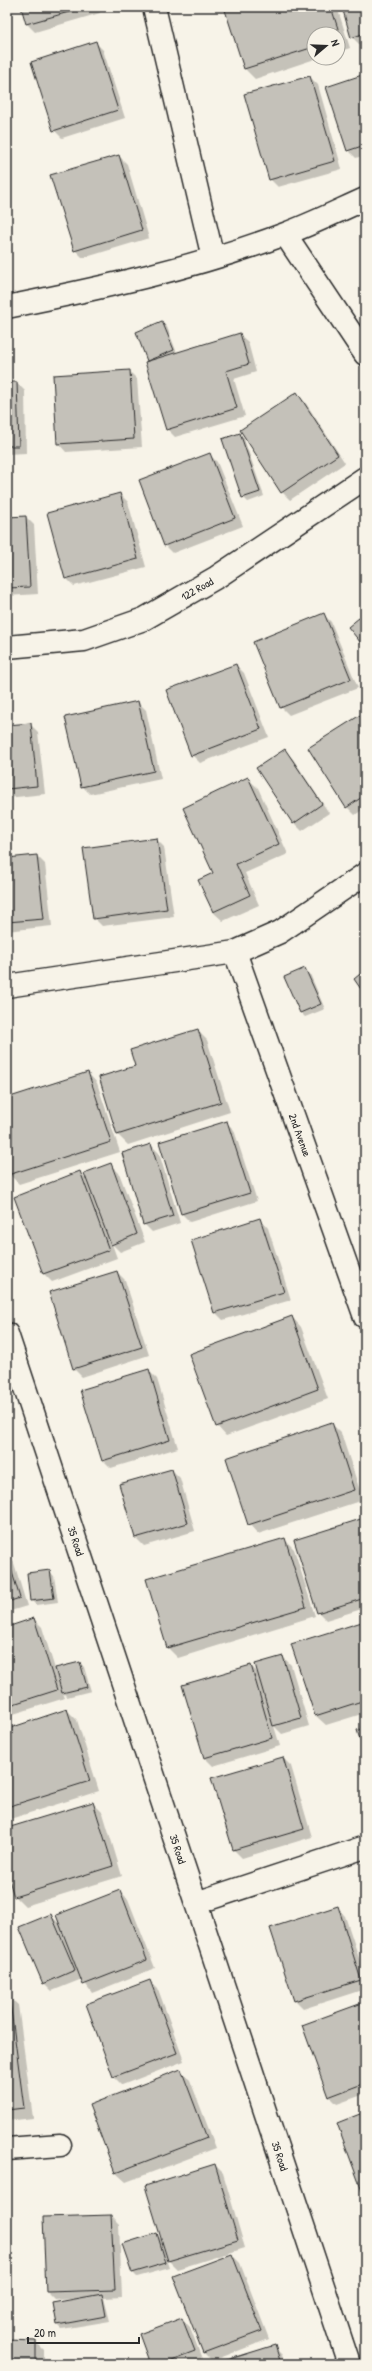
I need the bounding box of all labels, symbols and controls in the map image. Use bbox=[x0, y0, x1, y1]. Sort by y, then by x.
north arrow bbox=[306, 26, 346, 66]
text: N bbox=[328, 38, 343, 48]
street label: 122 Road bbox=[178, 574, 216, 604]
street label: 2nd Avenue bbox=[286, 1112, 314, 1159]
street label: 35 Road bbox=[65, 1525, 88, 1558]
street label: 35 Road bbox=[167, 1833, 190, 1866]
street label: 35 Road bbox=[269, 2140, 292, 2173]
scale bar bbox=[28, 2319, 139, 2345]
text: 20 m bbox=[34, 2324, 56, 2341]

